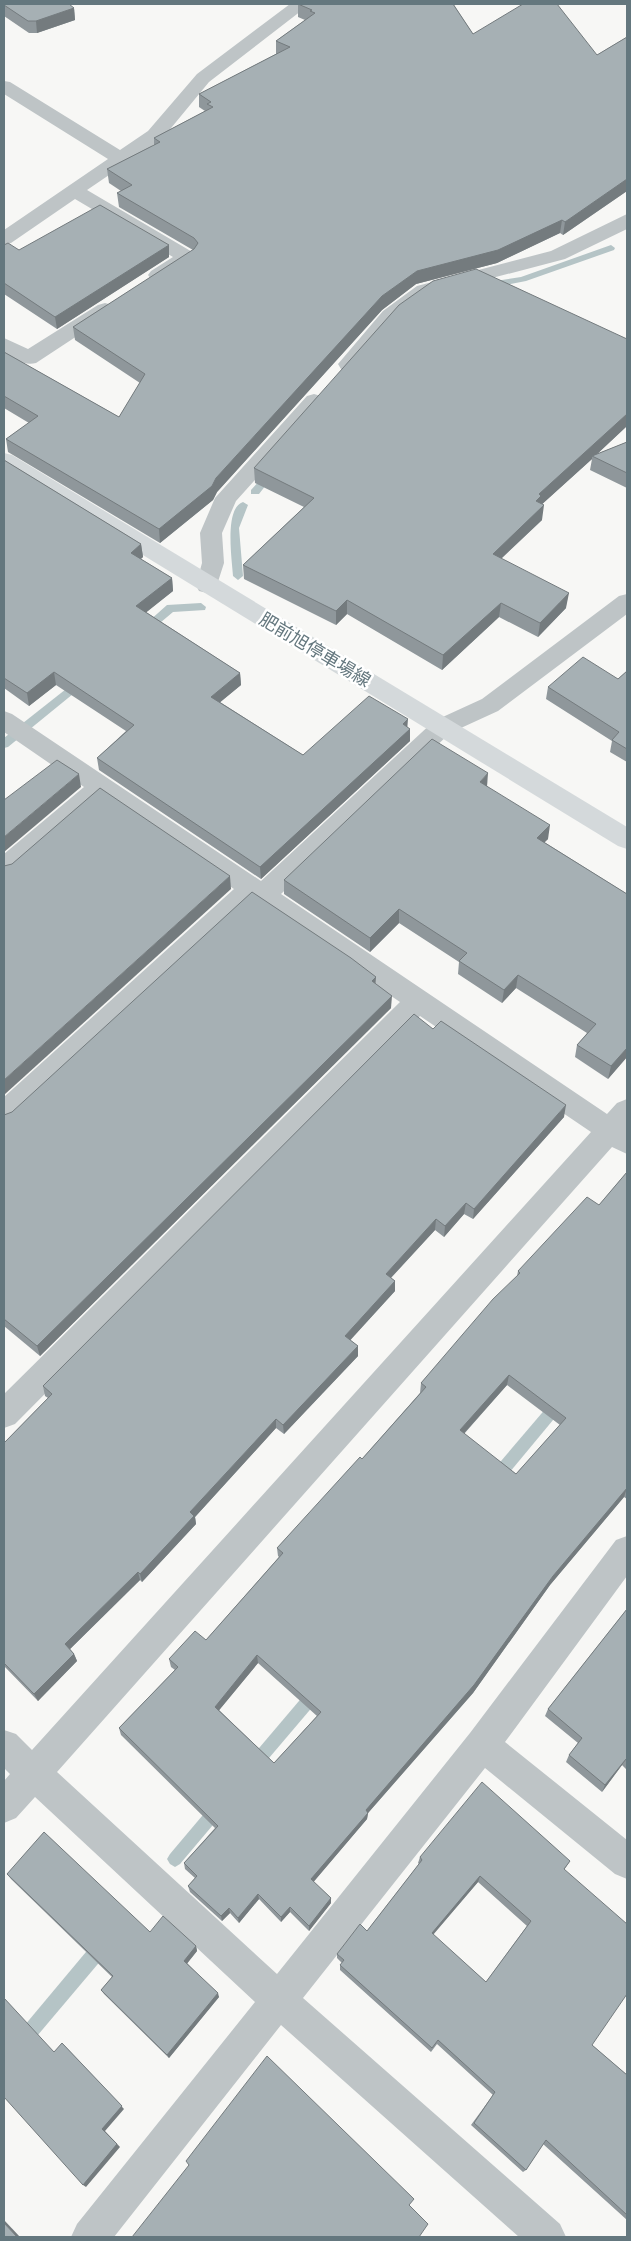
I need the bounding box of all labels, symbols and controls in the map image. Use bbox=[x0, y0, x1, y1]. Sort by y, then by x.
street label: 肥前旭停車場線 bbox=[256, 609, 374, 691]

